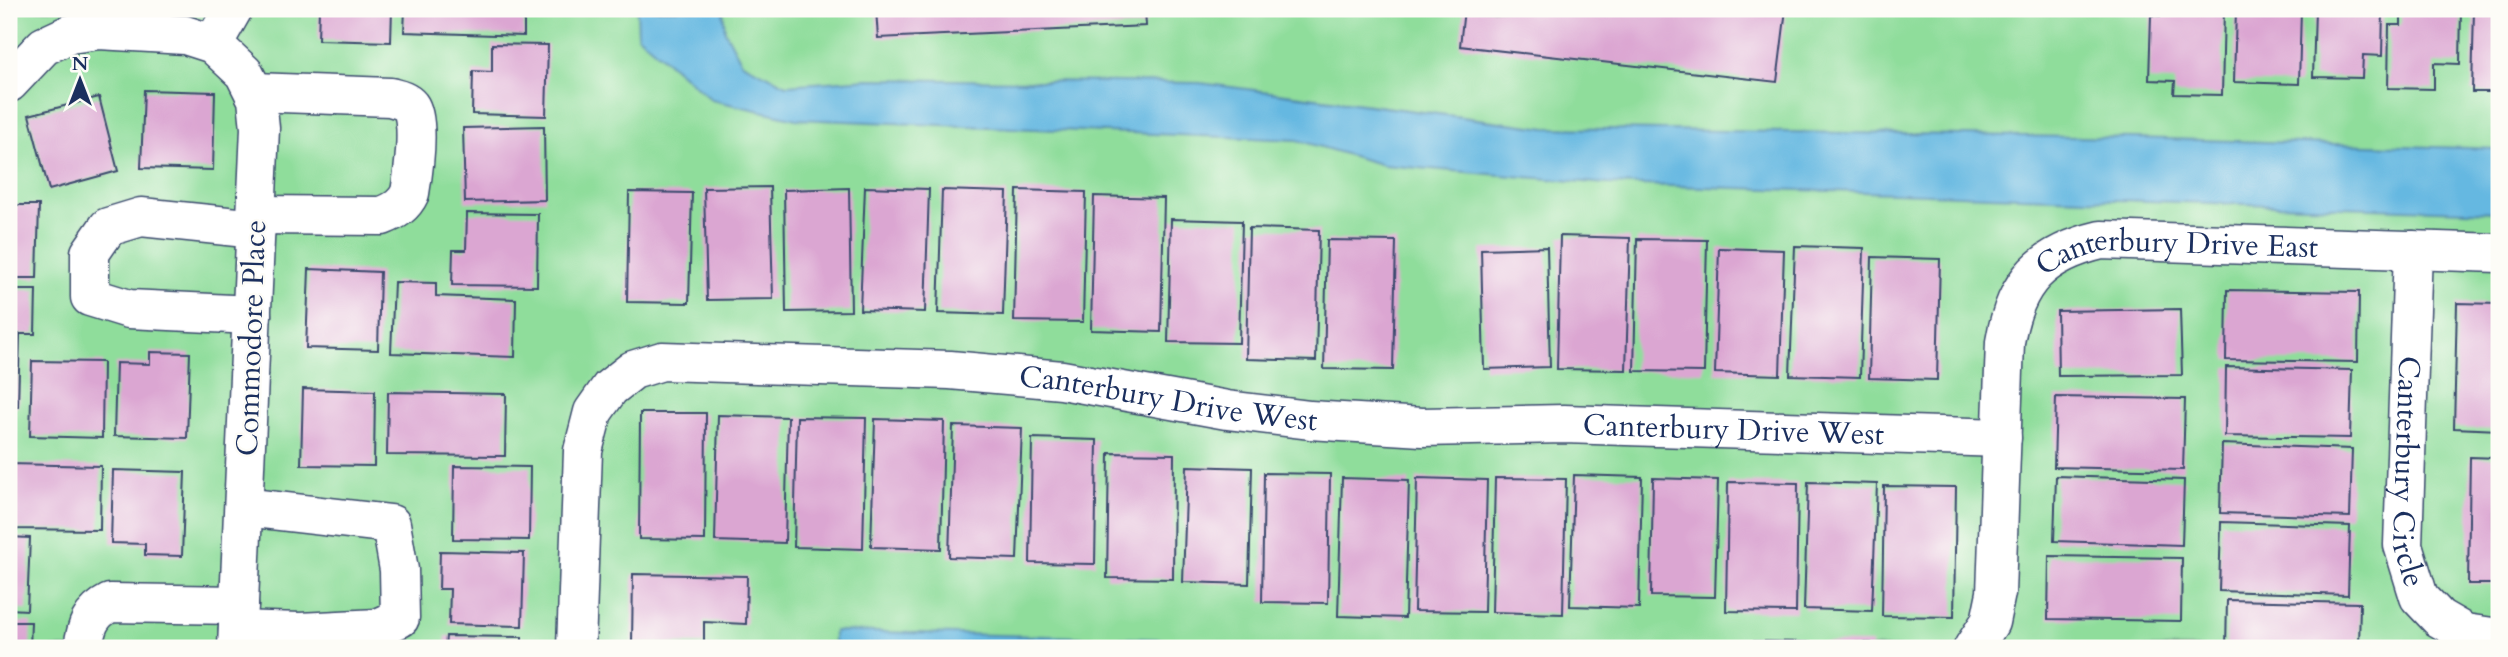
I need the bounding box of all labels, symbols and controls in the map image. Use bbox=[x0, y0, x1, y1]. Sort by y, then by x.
north arrow bbox=[46, 46, 116, 116]
text: N bbox=[72, 51, 89, 77]
street label: Commodore Place bbox=[227, 219, 276, 457]
street label: Canterbury Drive East bbox=[2027, 220, 2319, 286]
street label: Canterbury Circle bbox=[2382, 355, 2435, 592]
street label: Canterbury Drive West bbox=[1018, 356, 1319, 441]
street label: Canterbury Drive West bbox=[1582, 405, 1885, 455]

